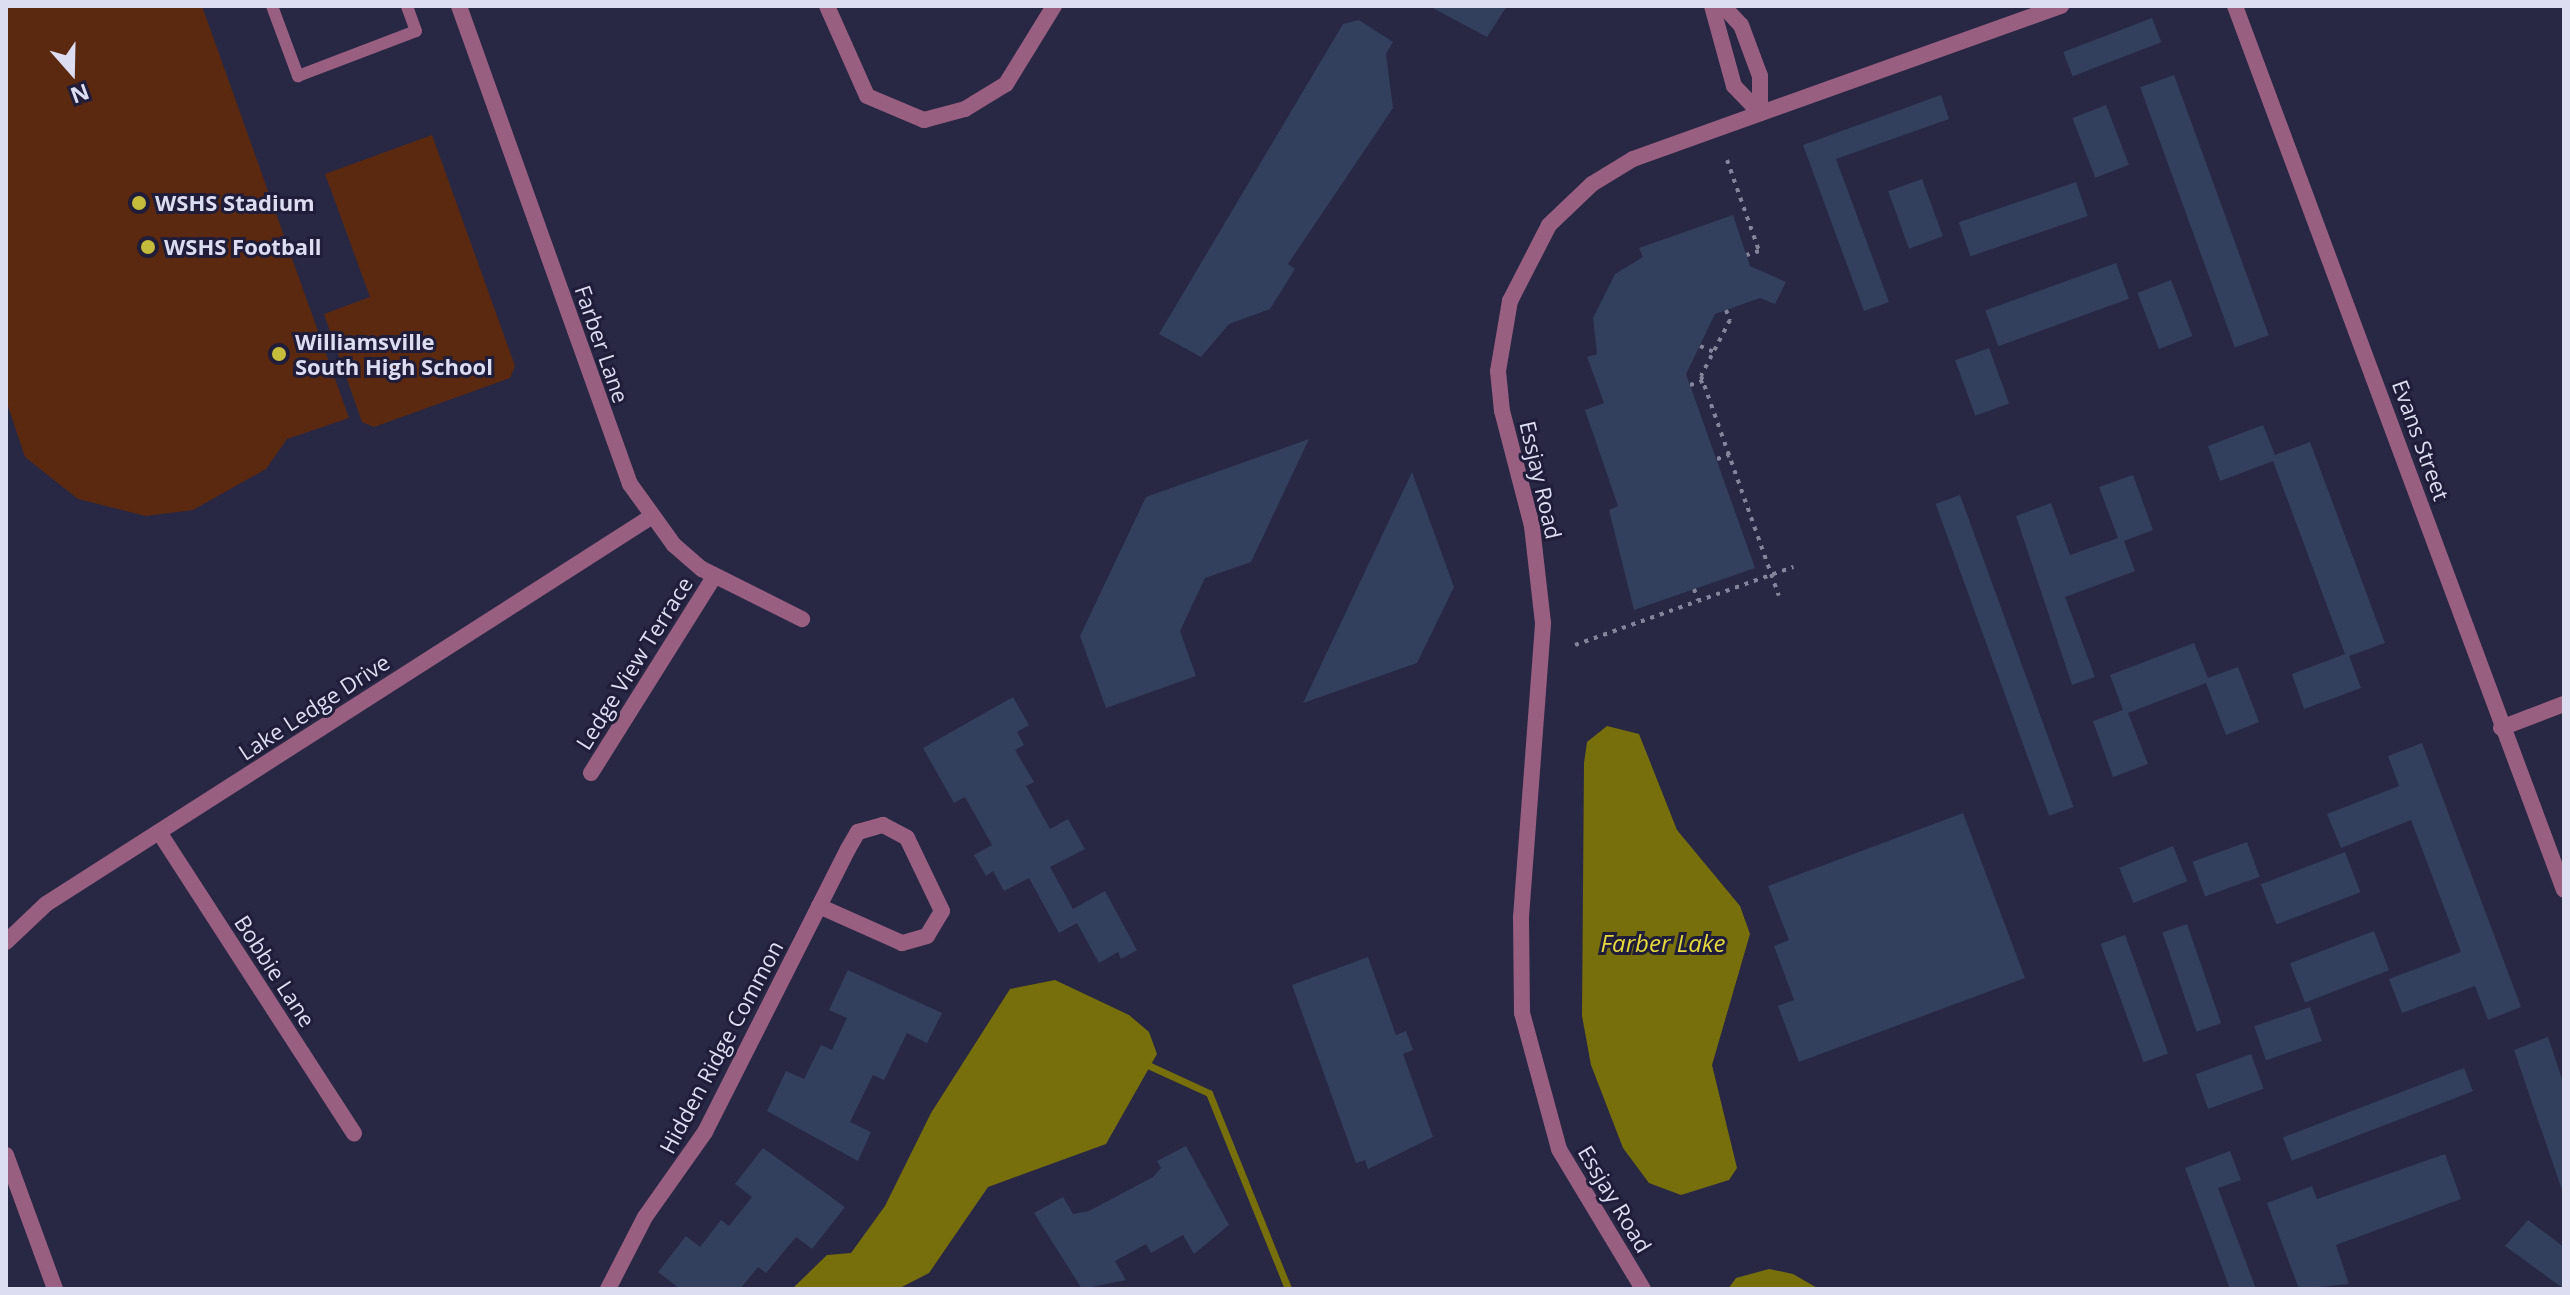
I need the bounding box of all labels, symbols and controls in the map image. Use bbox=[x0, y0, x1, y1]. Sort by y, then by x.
north arrow bbox=[32, 32, 112, 112]
text: N bbox=[67, 77, 94, 112]
place label: WSHS Stadium bbox=[155, 190, 315, 216]
marker: WSHS Stadium bbox=[130, 194, 148, 212]
place label: WSHS Football bbox=[164, 234, 322, 260]
marker: WSHS Football bbox=[139, 238, 157, 256]
street label: Farber Lane bbox=[570, 282, 634, 406]
place label: Williamsville South High School bbox=[295, 328, 493, 380]
marker: Williamsville South High School bbox=[270, 345, 288, 363]
street label: Evans Street bbox=[2387, 376, 2455, 504]
street label: Essjay Road bbox=[1515, 418, 1567, 542]
street label: Ledge View Terrace bbox=[570, 572, 698, 754]
street label: Lake Ledge Drive bbox=[234, 648, 394, 766]
street label: Bobbie Lane bbox=[229, 910, 321, 1032]
water label: Farber Lake bbox=[1601, 929, 1725, 957]
street label: Hidden Ridge Common bbox=[654, 936, 788, 1158]
street label: Essjay Road bbox=[1573, 1141, 1657, 1257]

